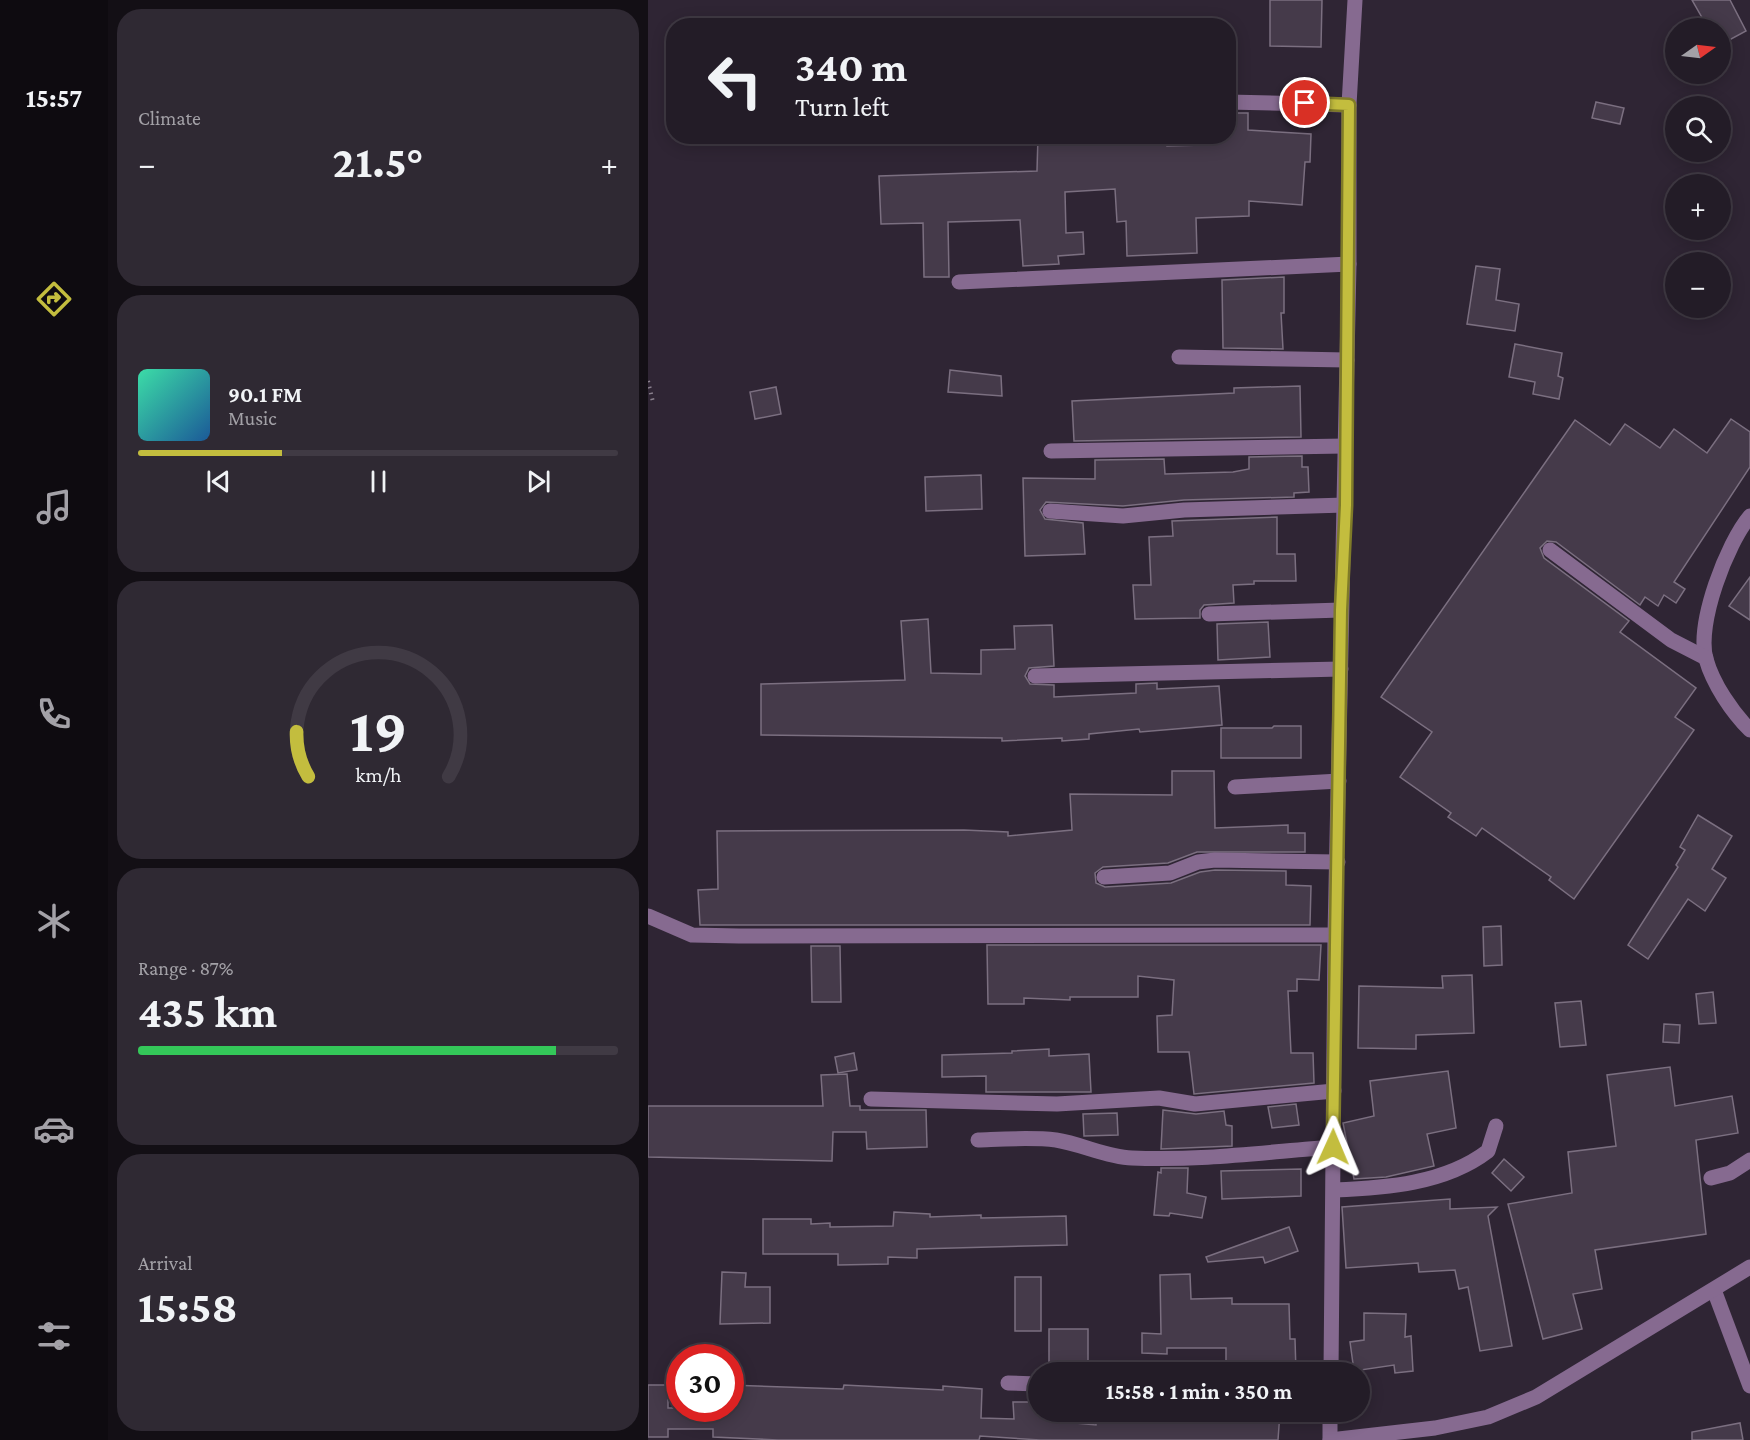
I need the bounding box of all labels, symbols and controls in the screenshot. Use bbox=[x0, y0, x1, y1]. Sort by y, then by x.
north arrow bbox=[1665, 18, 1731, 84]
map controls bbox=[1665, 18, 1731, 318]
icon: left bbox=[696, 42, 774, 120]
text: 340 m bbox=[795, 43, 907, 90]
pin bbox=[1279, 77, 1330, 128]
text: 15:57 bbox=[26, 83, 82, 113]
icon: arrive bbox=[1288, 86, 1321, 119]
text: Turn left bbox=[795, 92, 889, 122]
button: search bbox=[1665, 96, 1731, 162]
text: Climate bbox=[138, 107, 201, 129]
text: 21.5° bbox=[333, 137, 423, 187]
text: − bbox=[138, 145, 155, 182]
text: + bbox=[601, 145, 618, 182]
button: + bbox=[1665, 174, 1731, 240]
button: − bbox=[1665, 252, 1731, 318]
icon: directions bbox=[33, 278, 75, 320]
text: 90.1 FM bbox=[228, 382, 302, 407]
text: Music bbox=[228, 407, 277, 429]
icon: previous bbox=[202, 465, 235, 498]
icon: pause bbox=[362, 465, 395, 498]
icon: next bbox=[522, 465, 555, 498]
icon: music bbox=[33, 486, 75, 528]
icon: phone bbox=[33, 693, 75, 735]
text: 19 bbox=[349, 695, 407, 764]
text: km/h bbox=[355, 763, 402, 787]
icon: climate bbox=[33, 900, 75, 942]
text: Range · 87% bbox=[138, 957, 233, 979]
text: 435 km bbox=[138, 987, 277, 1037]
icon: car bbox=[33, 1108, 75, 1150]
position arrow bbox=[1301, 1115, 1365, 1179]
text: Arrival bbox=[138, 1252, 192, 1274]
text: 15:58 bbox=[138, 1282, 238, 1332]
icon: filters bbox=[33, 1315, 75, 1357]
speed limit sign: 30 bbox=[666, 1344, 744, 1422]
text: 15:58 · 1 min · 350 m bbox=[1106, 1379, 1292, 1404]

